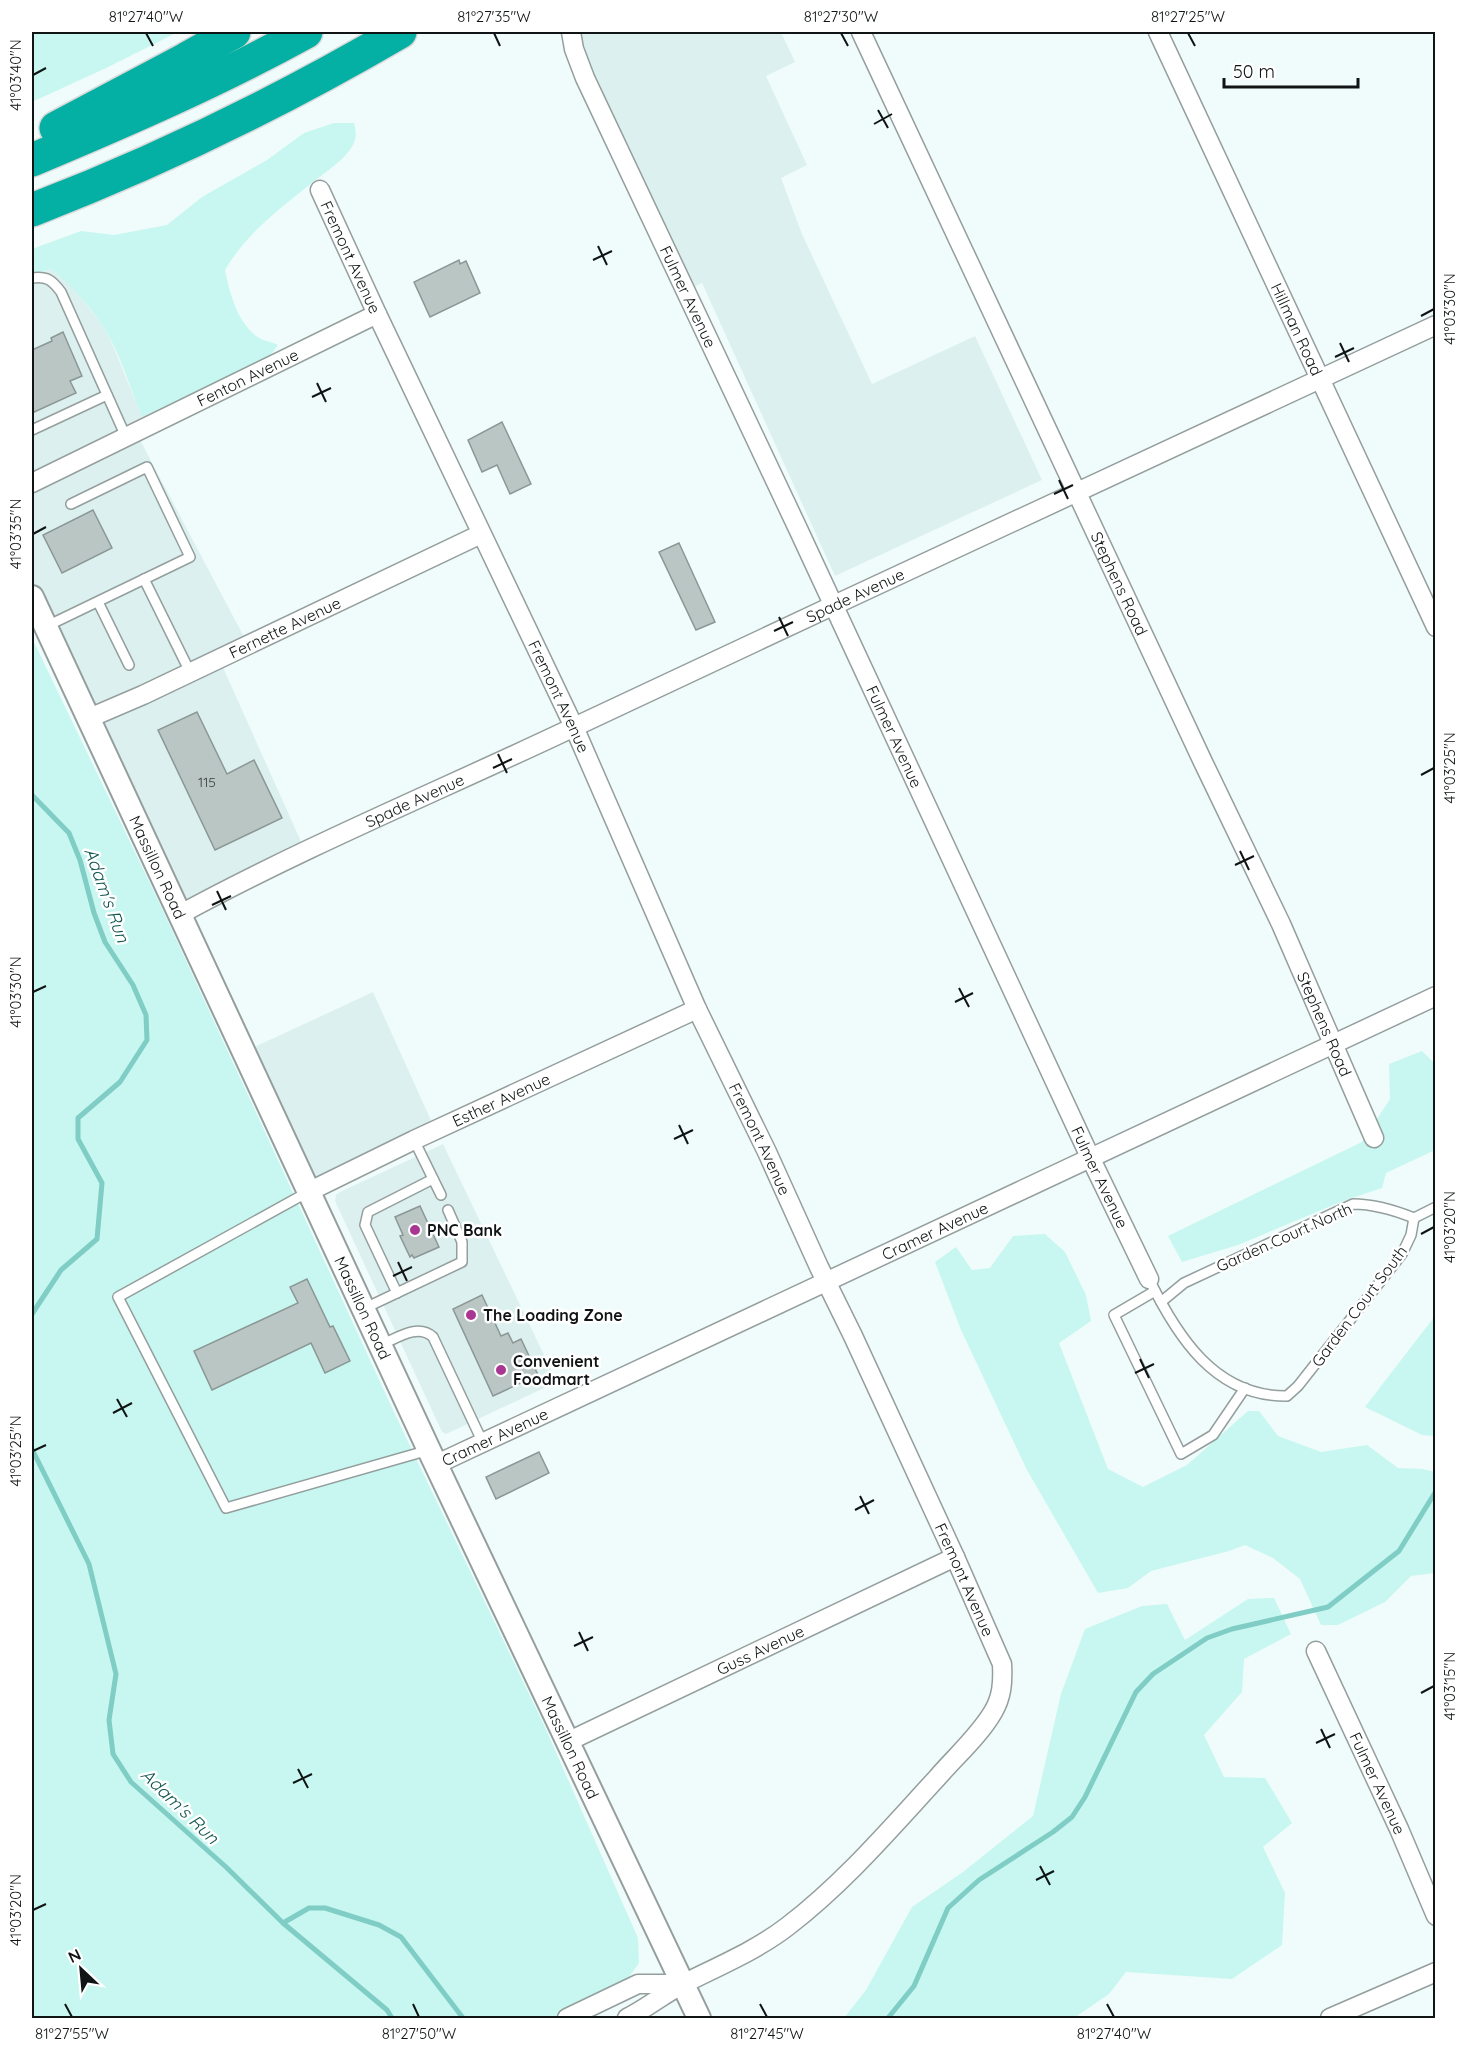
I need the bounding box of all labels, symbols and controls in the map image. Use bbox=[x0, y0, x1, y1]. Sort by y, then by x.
text: 81°27'40"W bbox=[109, 7, 184, 26]
text: 81°27'35"W bbox=[457, 7, 531, 26]
text: 81°27'30"W bbox=[804, 7, 879, 26]
text: 81°27'25"W bbox=[1151, 7, 1225, 26]
text: 41°03'40"N bbox=[6, 39, 25, 111]
scale bar bbox=[1224, 51, 1358, 89]
text: 50 m bbox=[1233, 60, 1275, 83]
street label: Fremont Avenue bbox=[316, 198, 385, 317]
street label: Fulmer Avenue bbox=[656, 242, 721, 351]
text: 41°03'30"N bbox=[1440, 273, 1459, 345]
street label: Hillman Road bbox=[1267, 280, 1327, 379]
street label: Fenton Avenue bbox=[194, 344, 302, 411]
text: 41°03'35"N bbox=[6, 499, 25, 569]
street label: Stephens Road bbox=[1087, 528, 1152, 638]
street label: Spade Avenue bbox=[803, 564, 908, 627]
street label: Fernette Avenue bbox=[226, 592, 344, 663]
street label: Fremont Avenue bbox=[524, 637, 594, 756]
street label: Fulmer Avenue bbox=[862, 682, 927, 791]
text: 41°03'25"N bbox=[1440, 732, 1459, 804]
street label: Spade Avenue bbox=[362, 769, 467, 832]
house number: 115 bbox=[198, 773, 216, 791]
street label: Massillon Road bbox=[125, 812, 190, 922]
water label: Adam's Run bbox=[79, 844, 135, 946]
text: 41°03'30"N bbox=[6, 956, 25, 1028]
street label: Stephens Road bbox=[1293, 969, 1356, 1079]
street label: Esther Avenue bbox=[449, 1068, 553, 1131]
street label: Fremont Avenue bbox=[725, 1079, 795, 1198]
street label: Fulmer Avenue bbox=[1067, 1123, 1133, 1231]
text: 41°03'20"N bbox=[1440, 1191, 1459, 1263]
street label: Cramer Avenue bbox=[879, 1197, 991, 1264]
street label: Garden Court North bbox=[1213, 1198, 1355, 1276]
place label: PNC Bank bbox=[427, 1220, 502, 1240]
marker: PNC Bank bbox=[408, 1223, 422, 1237]
street label: Garden Court South bbox=[1307, 1241, 1411, 1371]
street label: Massillon Road bbox=[330, 1253, 395, 1363]
place label: The Loading Zone bbox=[483, 1305, 623, 1325]
marker: The Loading Zone bbox=[464, 1308, 478, 1322]
place label: Convenient Foodmart bbox=[513, 1351, 600, 1389]
marker: Convenient Foodmart bbox=[494, 1363, 508, 1377]
street label: Cramer Avenue bbox=[438, 1404, 551, 1470]
text: 41°03'25"N bbox=[6, 1415, 25, 1487]
street label: Fremont Avenue bbox=[931, 1520, 999, 1639]
street label: Guss Avenue bbox=[713, 1621, 807, 1679]
text: 41°03'15"N bbox=[1440, 1652, 1459, 1720]
street label: Massillon Road bbox=[537, 1693, 603, 1802]
street label: Fulmer Avenue bbox=[1345, 1729, 1410, 1837]
water label: Adam's Run bbox=[136, 1763, 224, 1849]
text: 41°03'20"N bbox=[6, 1874, 25, 1946]
north arrow bbox=[51, 1939, 111, 1999]
text: N bbox=[65, 1944, 84, 1967]
text: 81°27'55"W bbox=[35, 2024, 109, 2043]
text: 81°27'50"W bbox=[382, 2024, 457, 2043]
text: 81°27'45"W bbox=[730, 2024, 804, 2043]
text: 81°27'40"W bbox=[1077, 2024, 1152, 2043]

